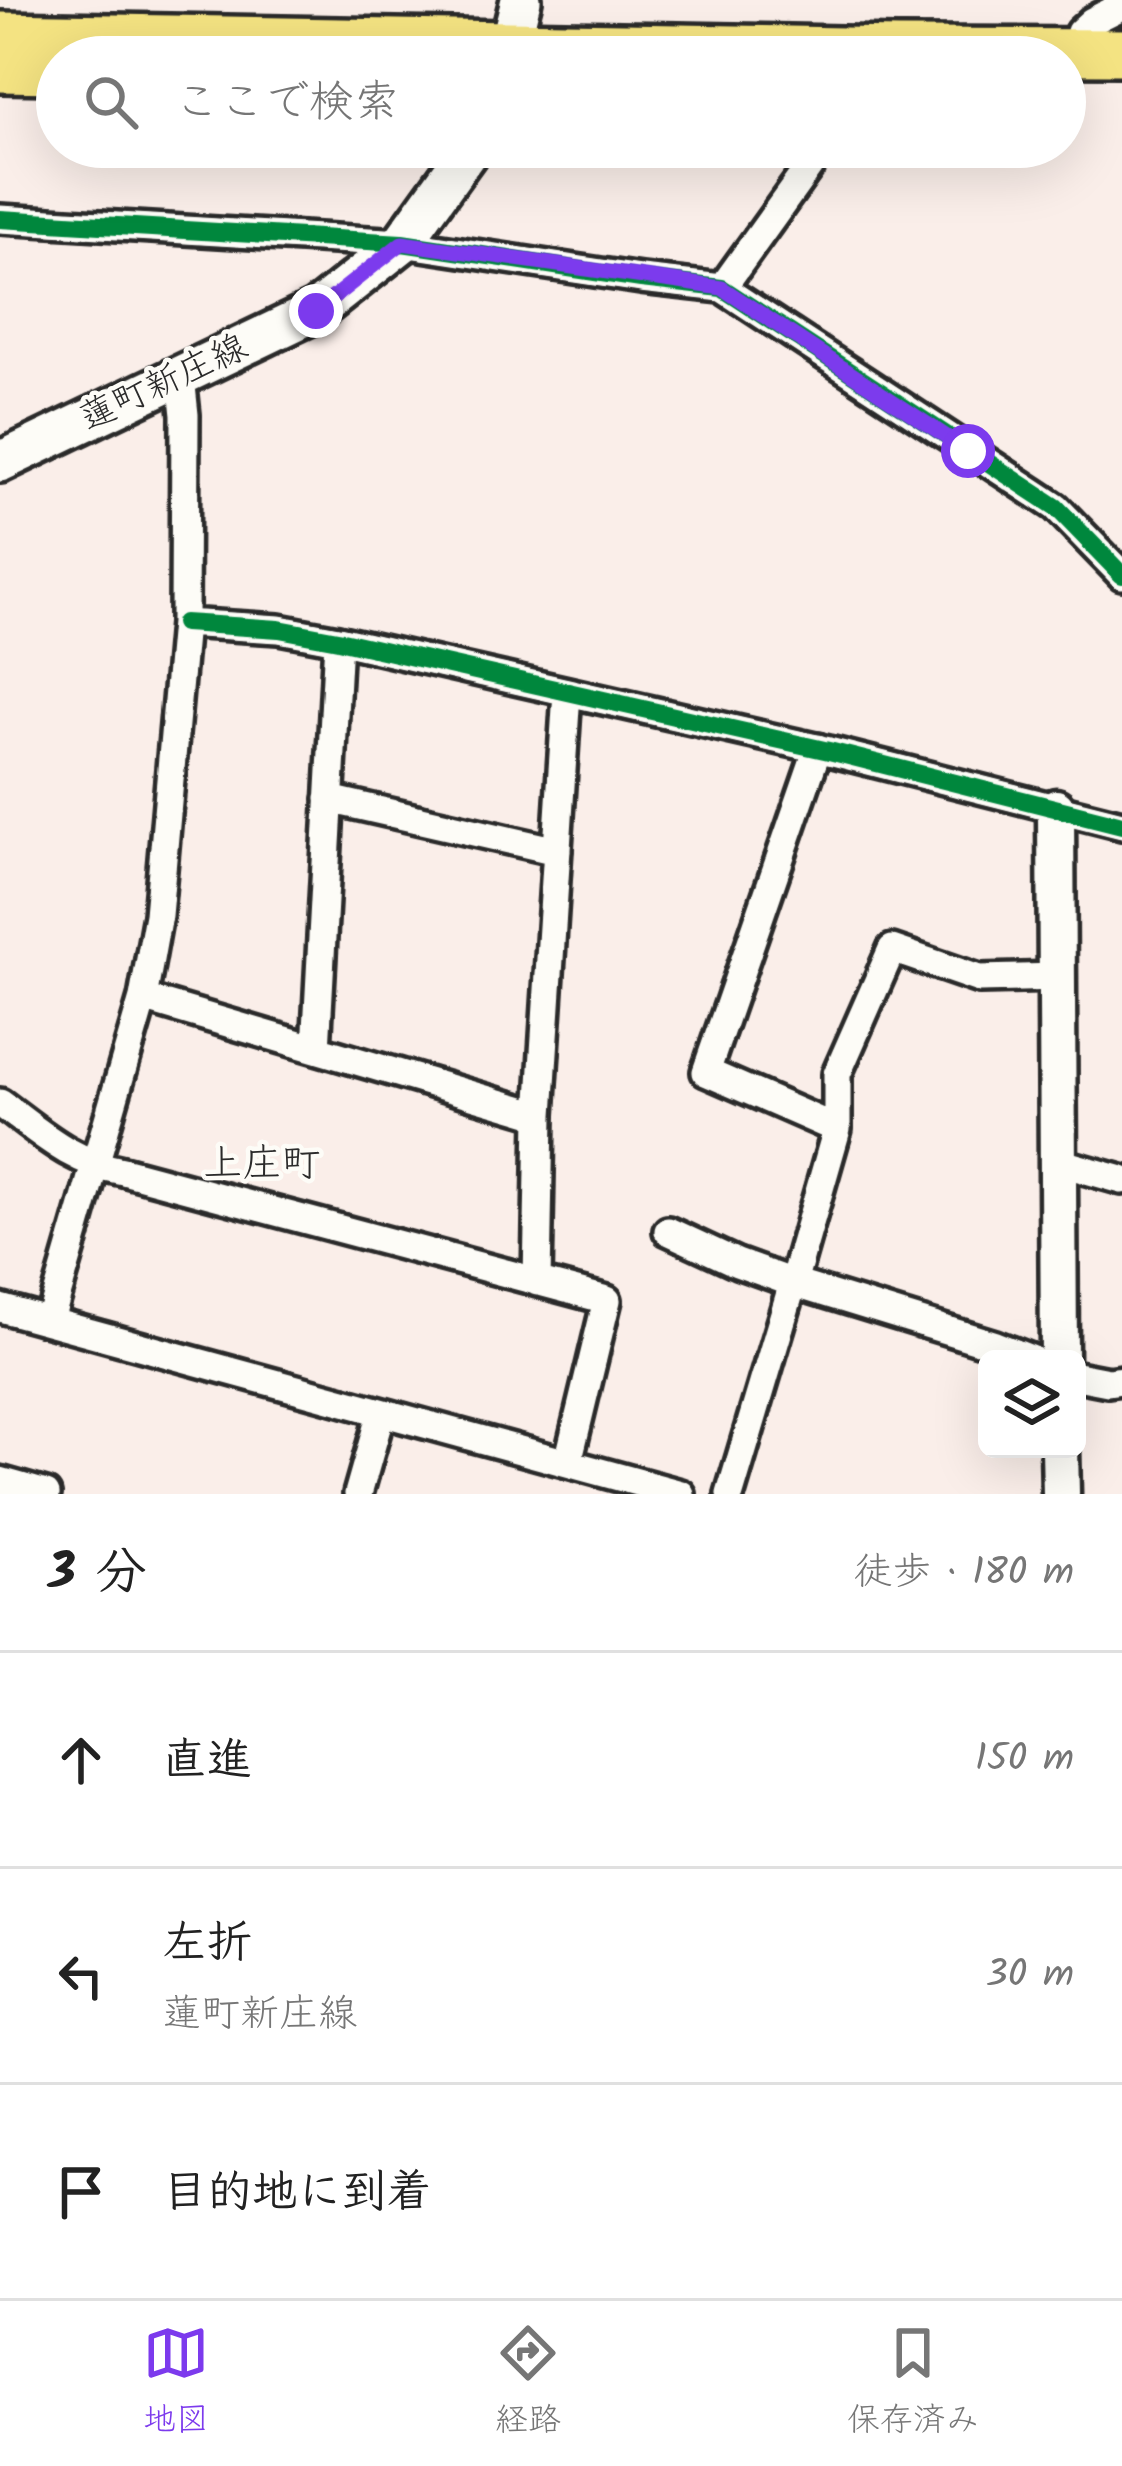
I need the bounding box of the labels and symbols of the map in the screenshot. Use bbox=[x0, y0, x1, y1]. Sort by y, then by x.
route end bbox=[289, 284, 343, 338]
street label: 蓮町新庄線 bbox=[70, 320, 258, 448]
route start bbox=[941, 424, 995, 478]
district label: 上庄町 bbox=[203, 1135, 321, 1197]

